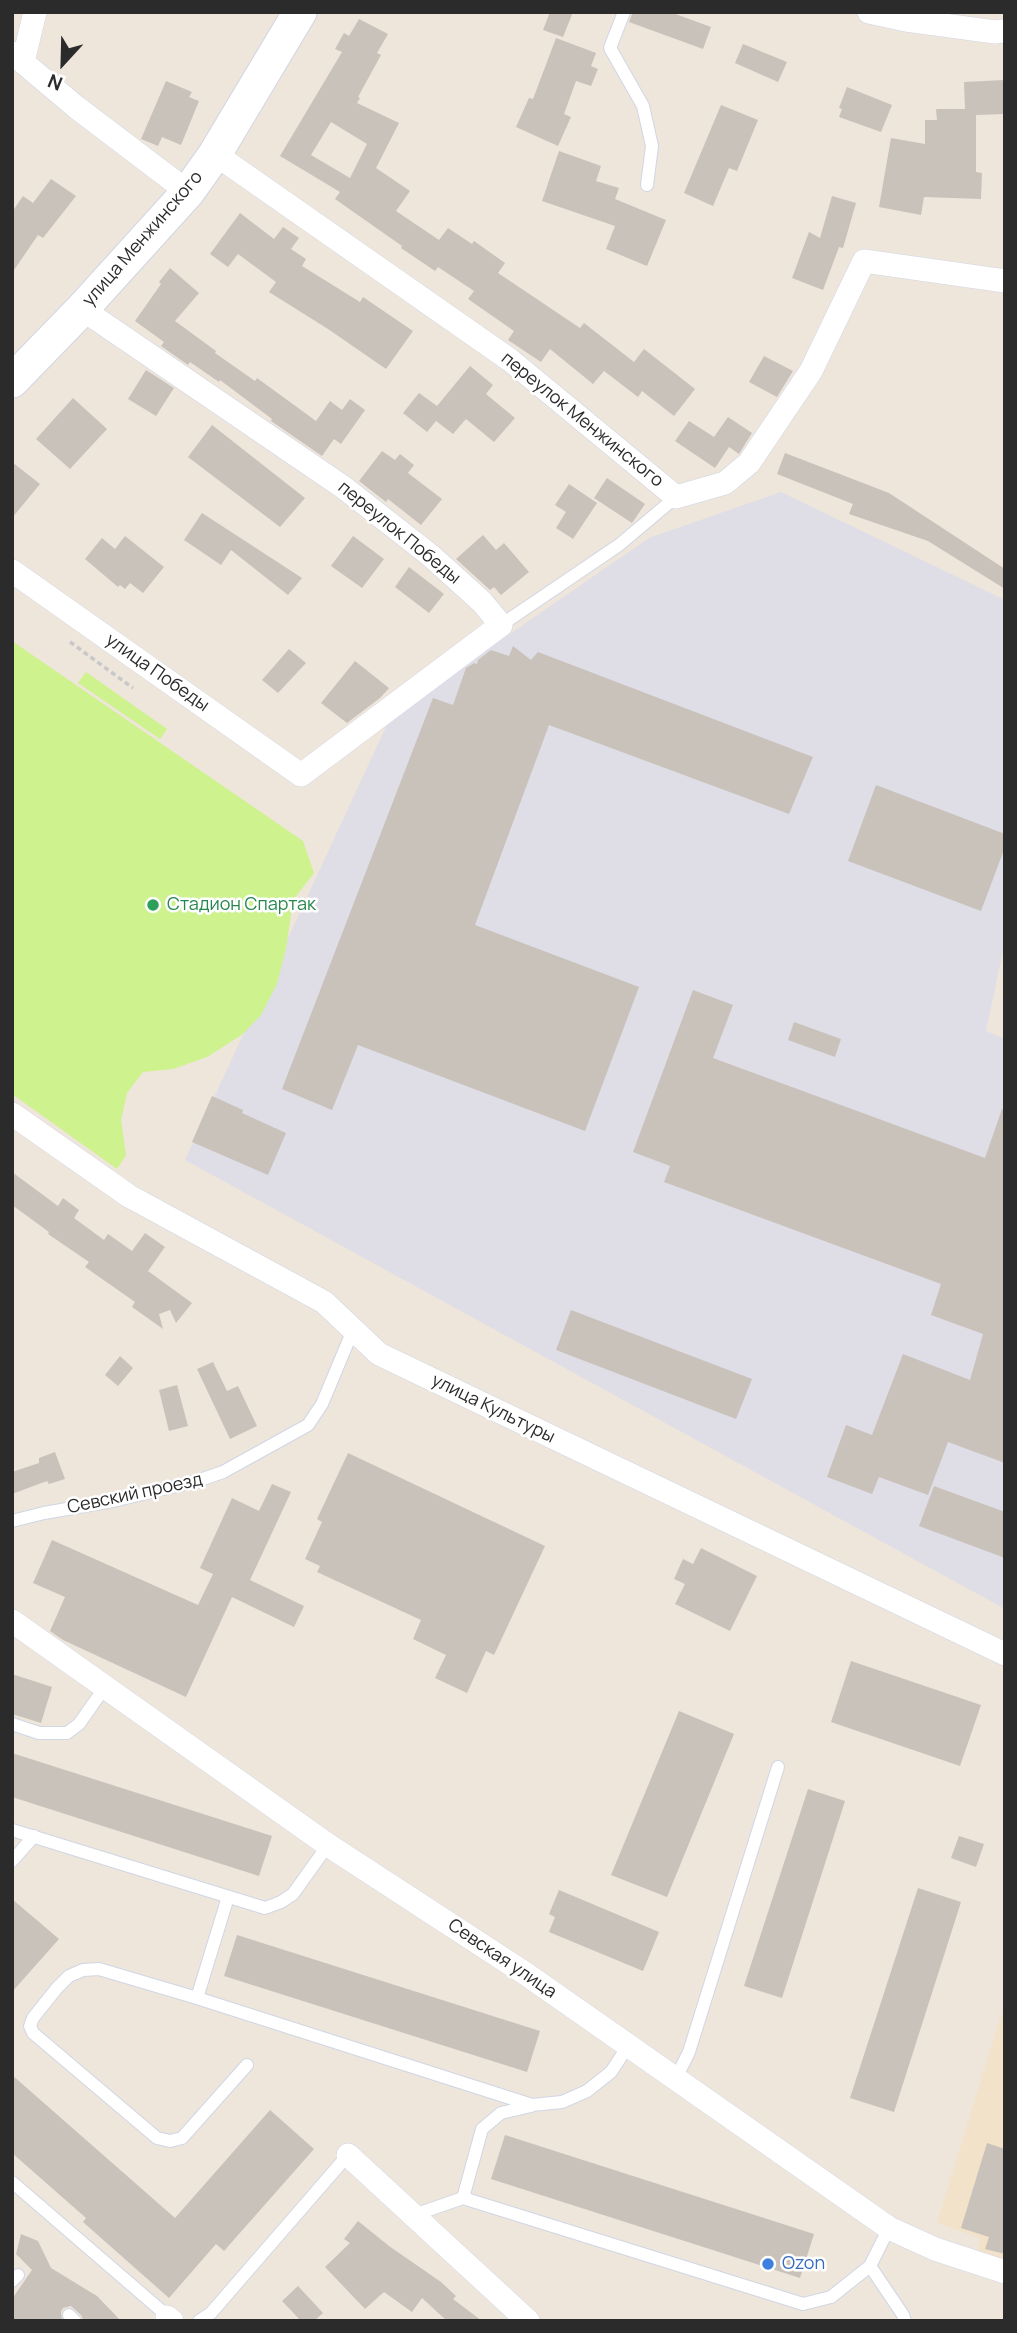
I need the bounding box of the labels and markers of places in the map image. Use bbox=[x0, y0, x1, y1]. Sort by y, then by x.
place label: Стадион Спартак bbox=[167, 894, 316, 916]
marker: Стадион Спартак bbox=[145, 897, 161, 913]
place label: Ozon bbox=[782, 2253, 825, 2275]
marker: Ozon bbox=[760, 2256, 776, 2272]

